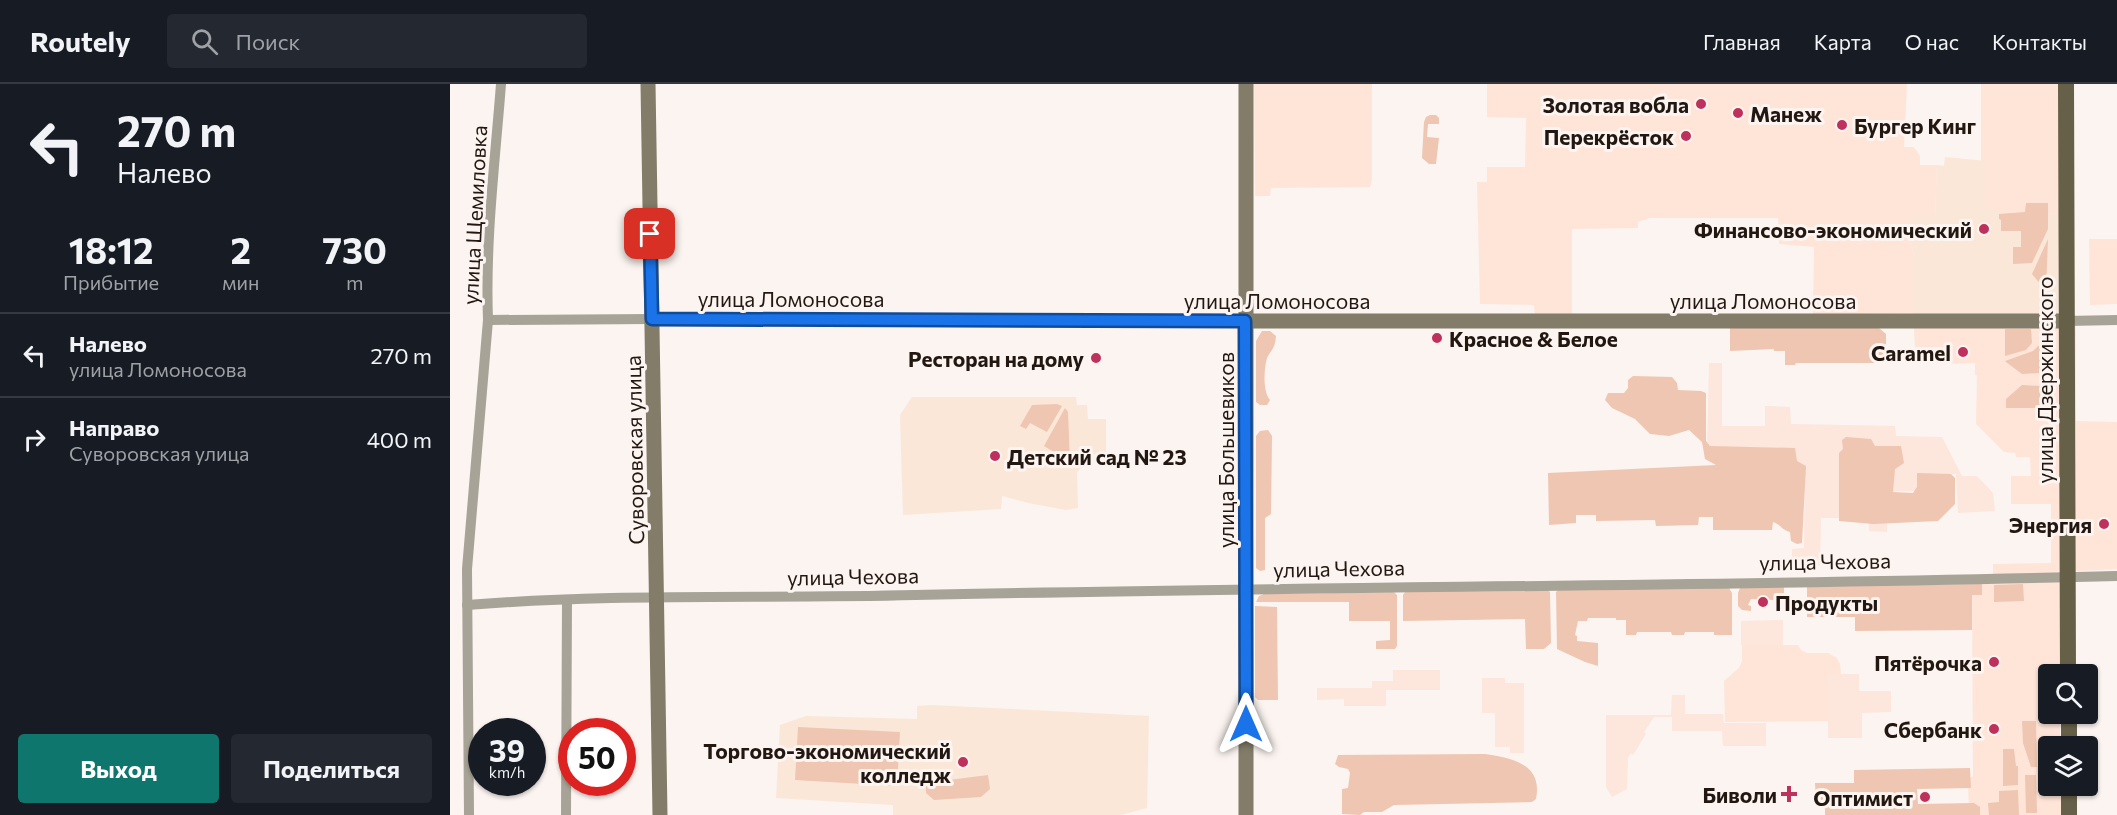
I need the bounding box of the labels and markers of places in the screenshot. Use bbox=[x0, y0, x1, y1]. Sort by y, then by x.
place label: Золотая вобла bbox=[1542, 92, 1689, 117]
marker: Золотая вобла bbox=[1694, 97, 1708, 111]
place label: Манеж bbox=[1750, 101, 1822, 126]
marker: Манеж bbox=[1731, 106, 1745, 120]
place label: Бургер Кинг bbox=[1854, 113, 1976, 138]
marker: Бургер Кинг bbox=[1835, 118, 1849, 132]
place label: Перекрёсток bbox=[1544, 124, 1674, 149]
marker: Перекрёсток bbox=[1679, 129, 1693, 143]
pin bbox=[624, 208, 675, 259]
place label: Финансово-экономический bbox=[1694, 217, 1972, 242]
marker: Финансово-экономический bbox=[1977, 222, 1991, 236]
place label: Красное & Белое bbox=[1449, 326, 1618, 351]
marker: Красное & Белое bbox=[1430, 331, 1444, 345]
place label: Caramel bbox=[1871, 340, 1951, 365]
marker: Caramel bbox=[1956, 345, 1970, 359]
place label: Ресторан на дому bbox=[908, 346, 1084, 371]
marker: Ресторан на дому bbox=[1089, 351, 1103, 365]
place label: Детский сад № 23 bbox=[1007, 444, 1187, 469]
marker: Детский сад № 23 bbox=[988, 449, 1002, 463]
place label: Энергия bbox=[2009, 512, 2092, 537]
marker: Энергия bbox=[2097, 517, 2111, 531]
place label: Продукты bbox=[1775, 590, 1878, 615]
marker: Продукты bbox=[1756, 595, 1770, 609]
place label: Пятёрочка bbox=[1874, 650, 1982, 675]
marker: Пятёрочка bbox=[1987, 655, 2001, 669]
place label: Сбербанк bbox=[1884, 717, 1982, 742]
marker: Сбербанк bbox=[1987, 722, 2001, 736]
place label: Торгово-экономический колледж bbox=[703, 738, 951, 787]
marker: Торгово-экономический колледж bbox=[956, 755, 970, 769]
place label: Биволи bbox=[1702, 782, 1777, 807]
place label: Оптимист bbox=[1813, 785, 1913, 810]
marker: Биволи bbox=[1782, 787, 1796, 801]
marker: Оптимист bbox=[1918, 790, 1932, 804]

